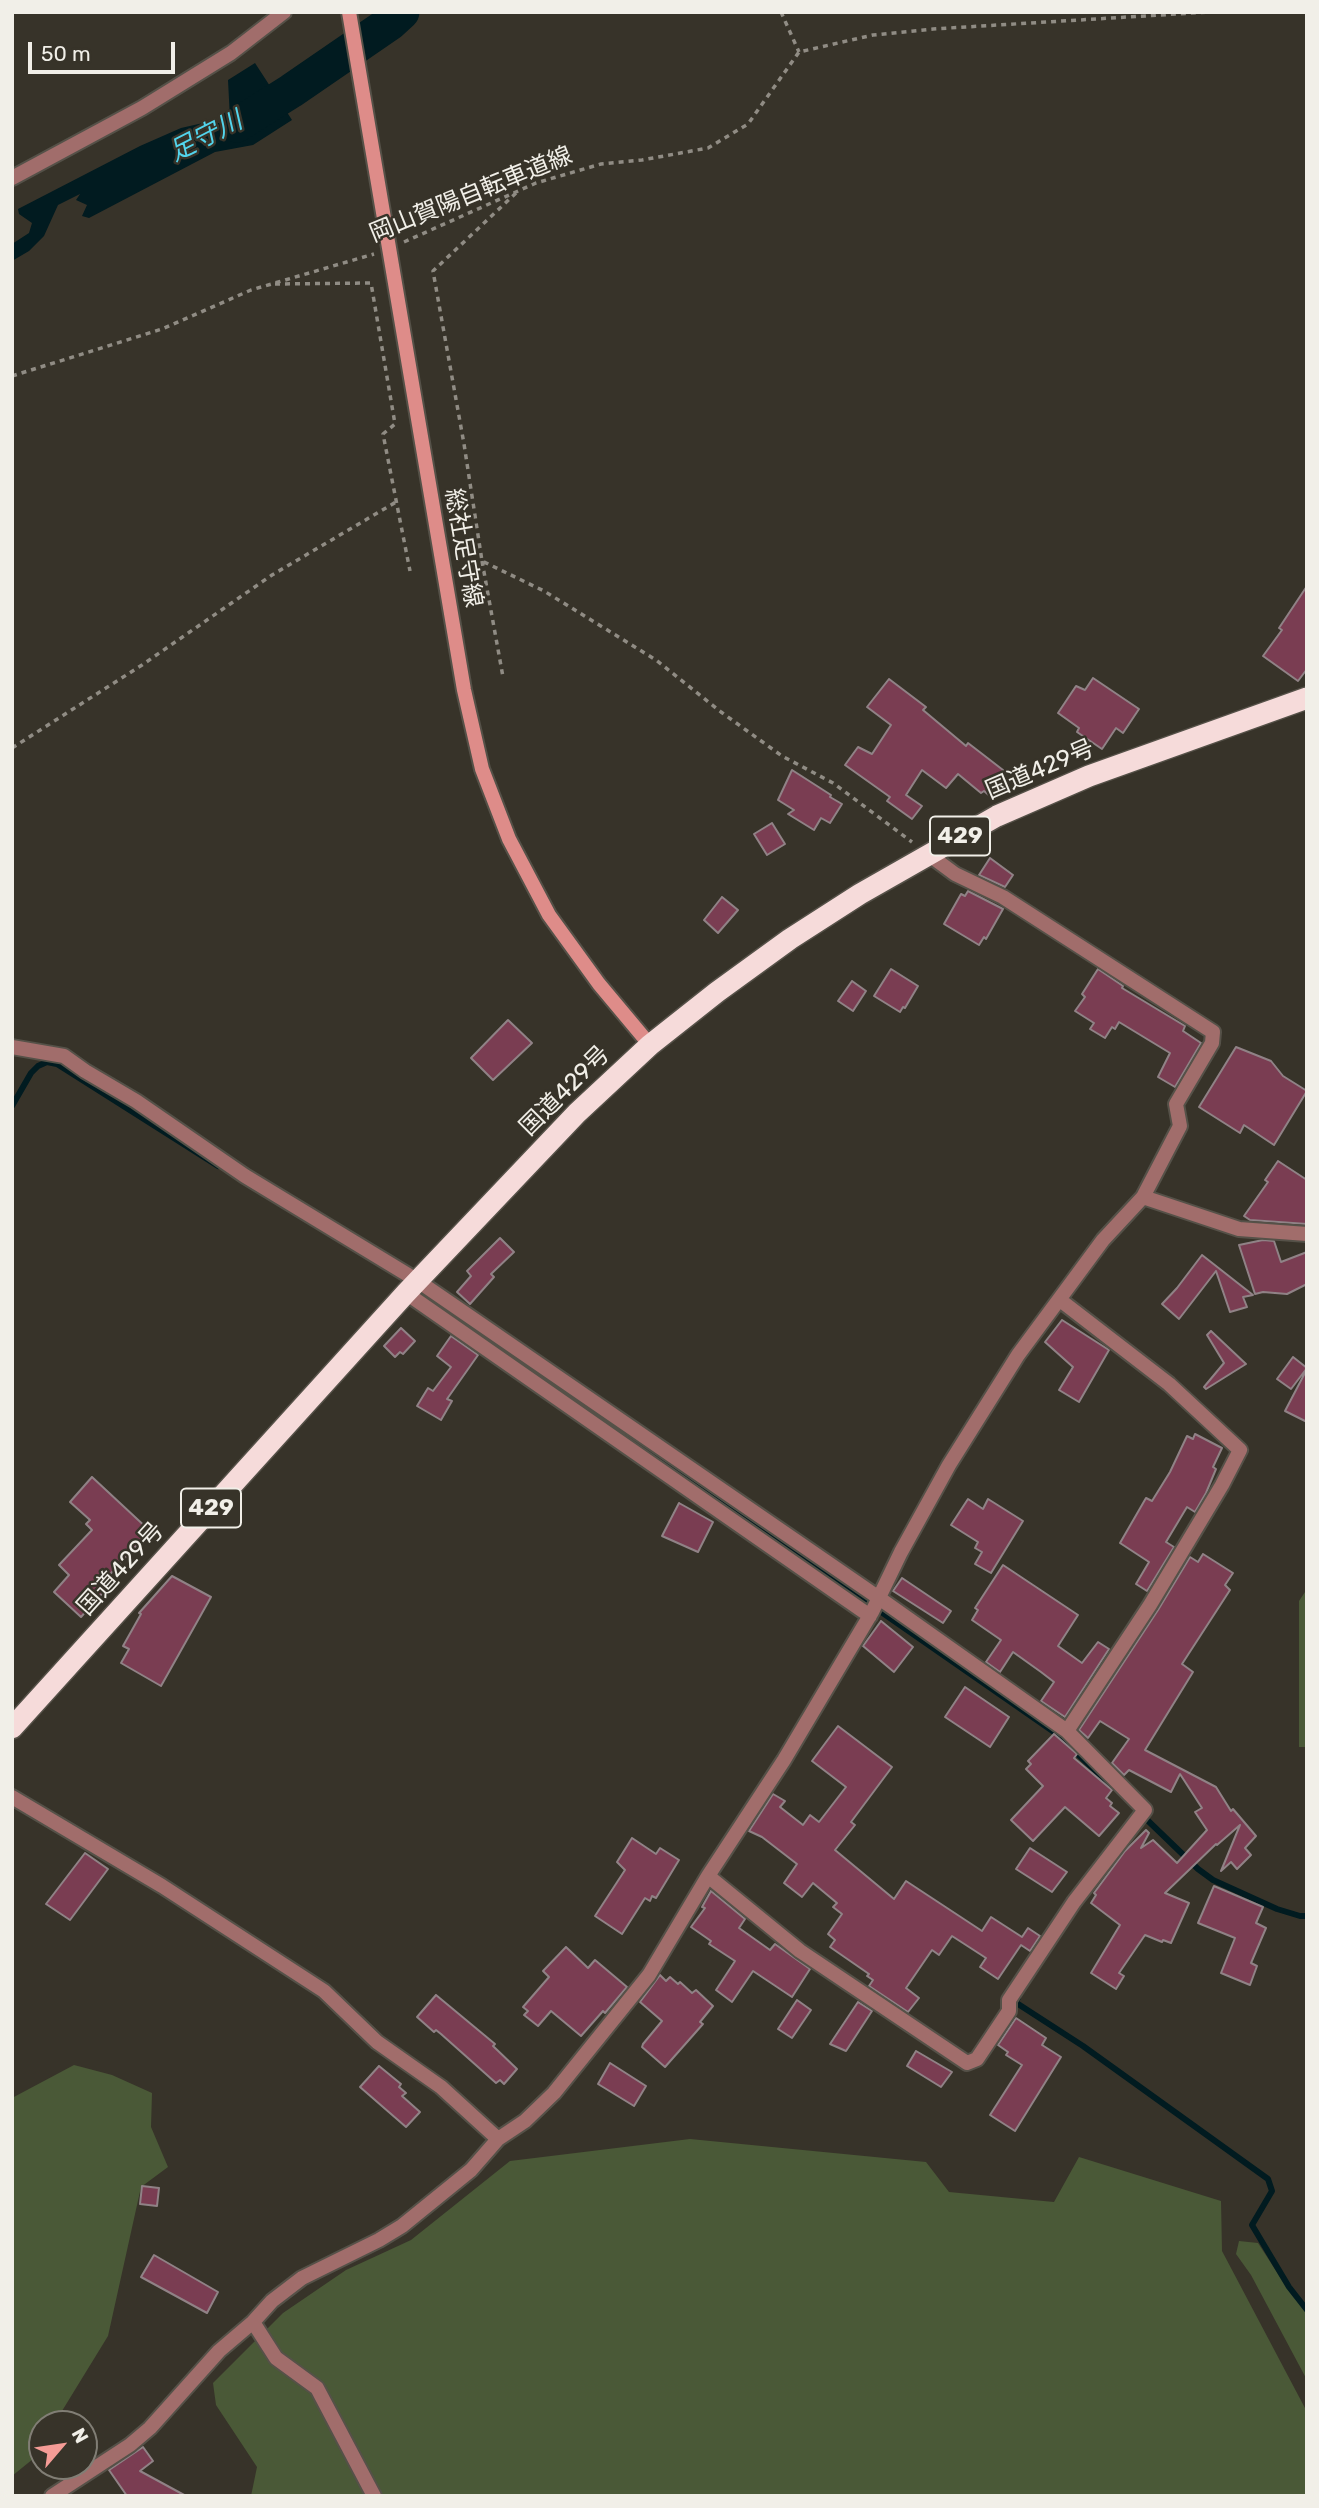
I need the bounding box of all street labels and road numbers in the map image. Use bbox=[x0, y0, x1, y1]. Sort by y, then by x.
street label: 岡山賀陽自転車道線 bbox=[365, 141, 577, 249]
street label: 総社足守線 bbox=[438, 486, 488, 610]
street label: 国道429号 bbox=[981, 734, 1099, 806]
road number: 429 bbox=[930, 816, 990, 856]
street label: 国道429号 bbox=[514, 1040, 616, 1142]
road number: 429 bbox=[181, 1488, 241, 1527]
street label: 国道429号 bbox=[72, 1517, 170, 1621]

